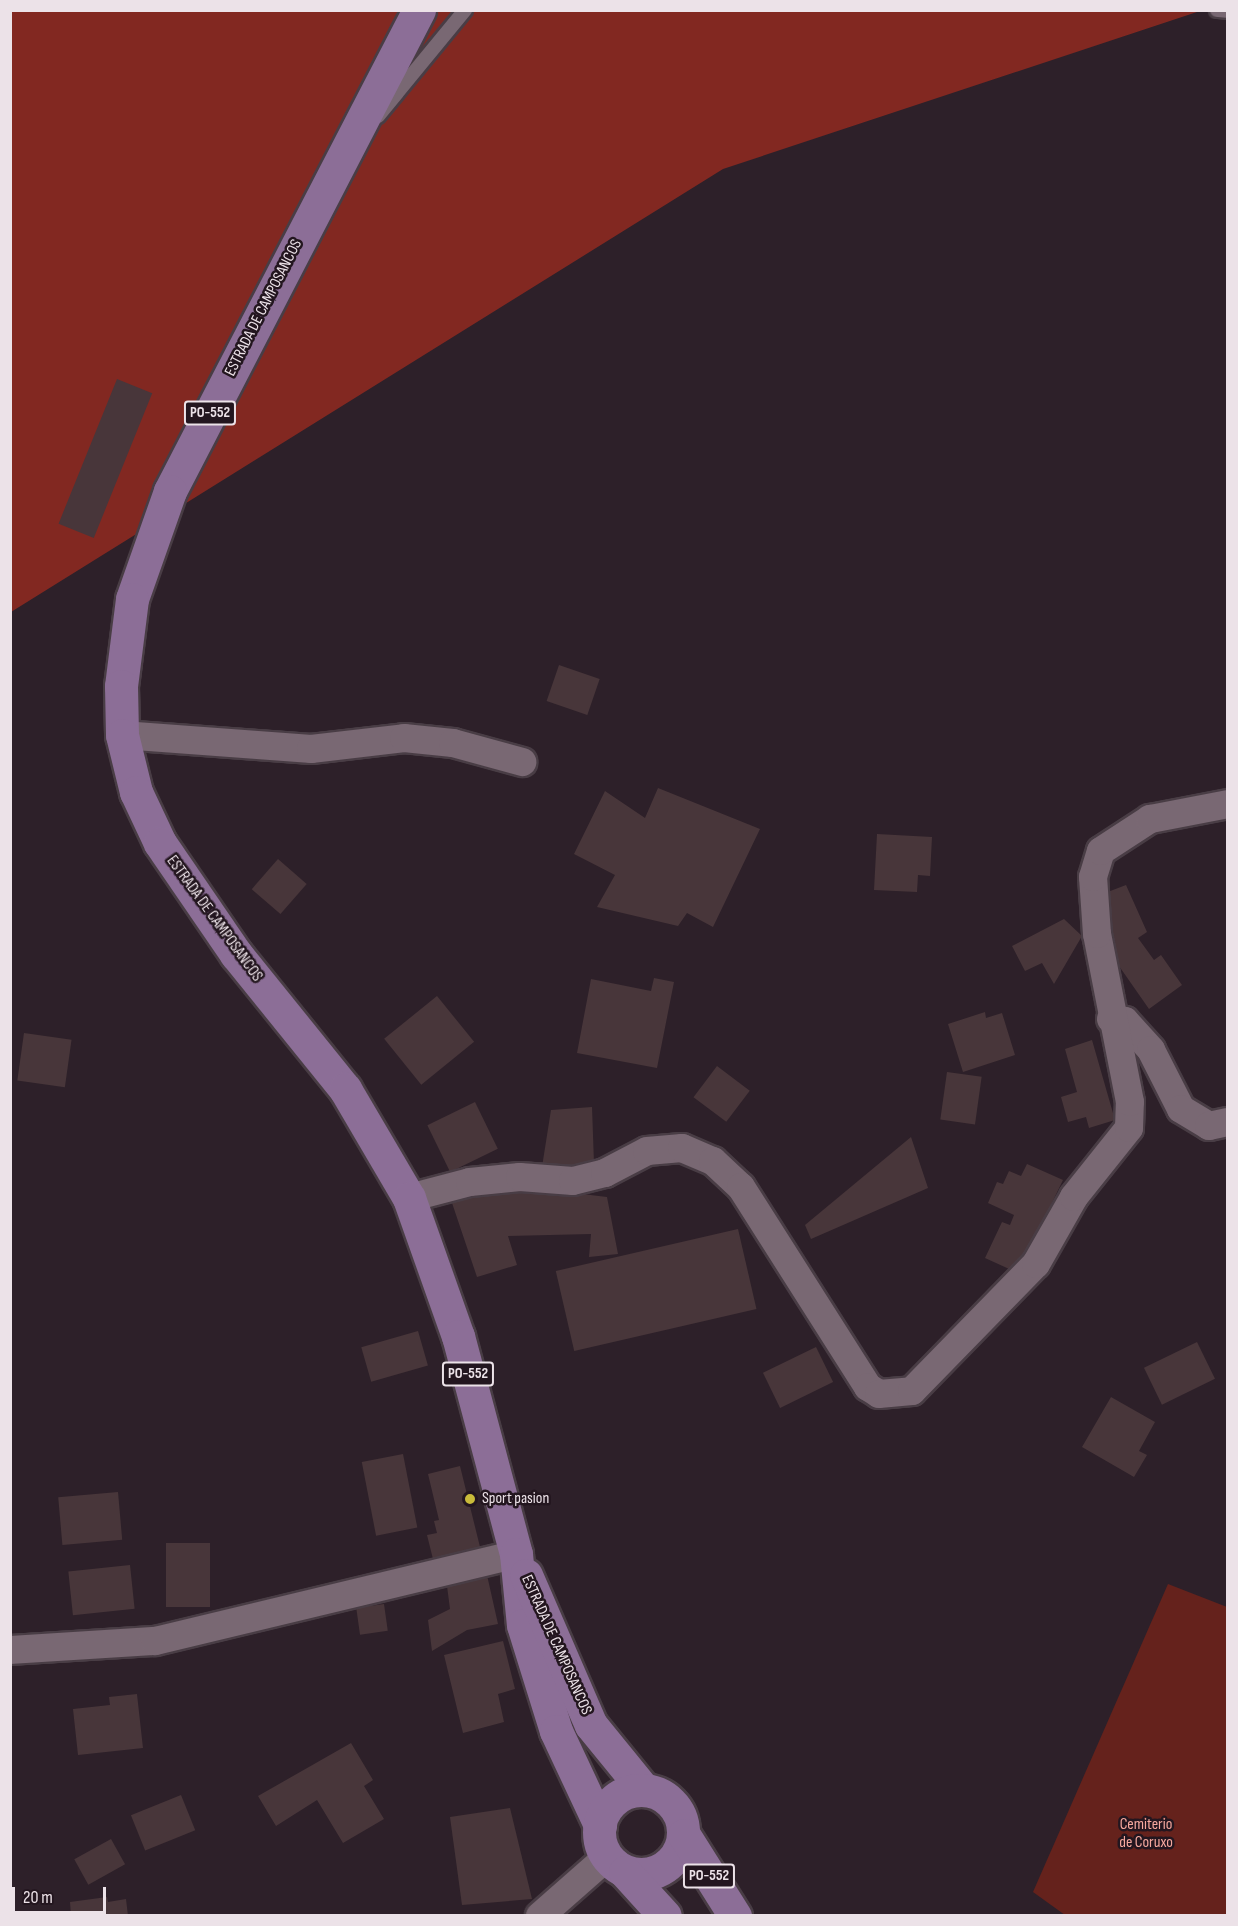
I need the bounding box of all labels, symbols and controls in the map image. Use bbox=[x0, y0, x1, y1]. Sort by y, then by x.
street label: ESTRADA DE CAMPOSANCOS bbox=[221, 236, 307, 380]
road number: PO-552 bbox=[183, 401, 237, 425]
street label: ESTRADA DE CAMPOSANCOS bbox=[162, 852, 266, 986]
road number: PO-552 bbox=[441, 1362, 495, 1386]
place label: Sport pasion bbox=[482, 1489, 549, 1509]
marker: Sport pasion bbox=[463, 1492, 477, 1506]
street label: ESTRADA DE CAMPOSANCOS bbox=[517, 1572, 595, 1718]
park label: Cemiterio de Coruxo bbox=[1119, 1815, 1173, 1853]
road number: PO-552 bbox=[682, 1864, 736, 1888]
scale bar bbox=[15, 1875, 110, 1913]
text: 20 m bbox=[23, 1887, 53, 1908]

